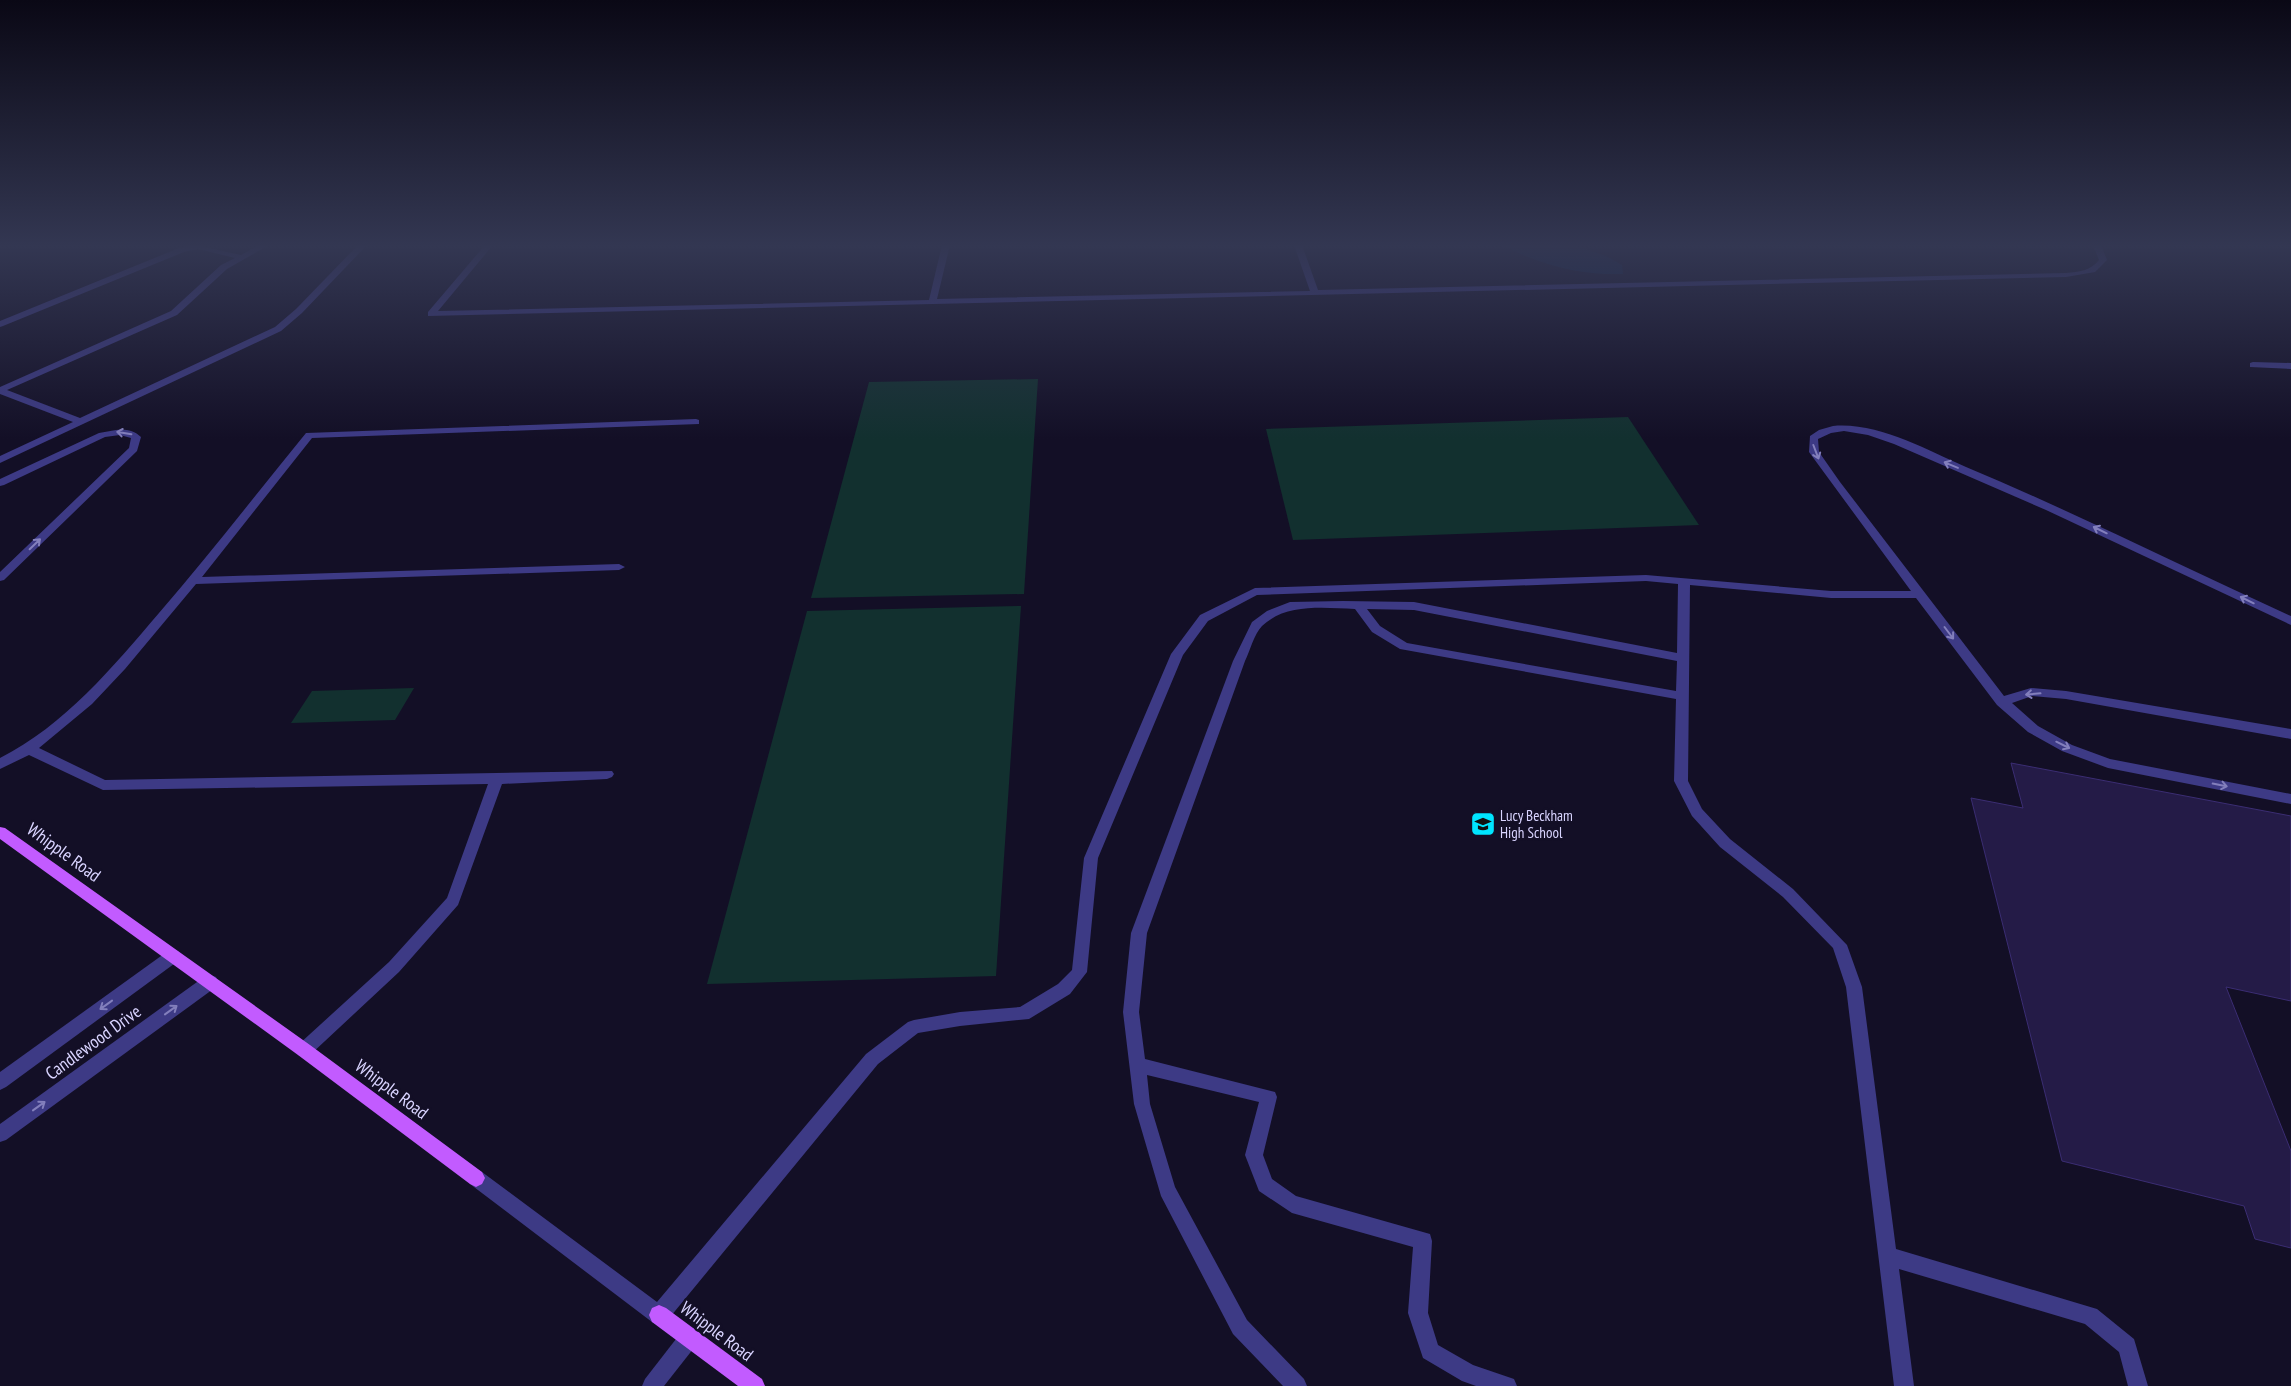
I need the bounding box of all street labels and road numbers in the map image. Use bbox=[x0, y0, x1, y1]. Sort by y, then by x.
street label: Whipple Road bbox=[23, 817, 105, 887]
street label: Candlewood Drive bbox=[41, 1000, 145, 1084]
street label: Whipple Road bbox=[351, 1054, 433, 1124]
street label: Whipple Road bbox=[676, 1296, 758, 1366]

